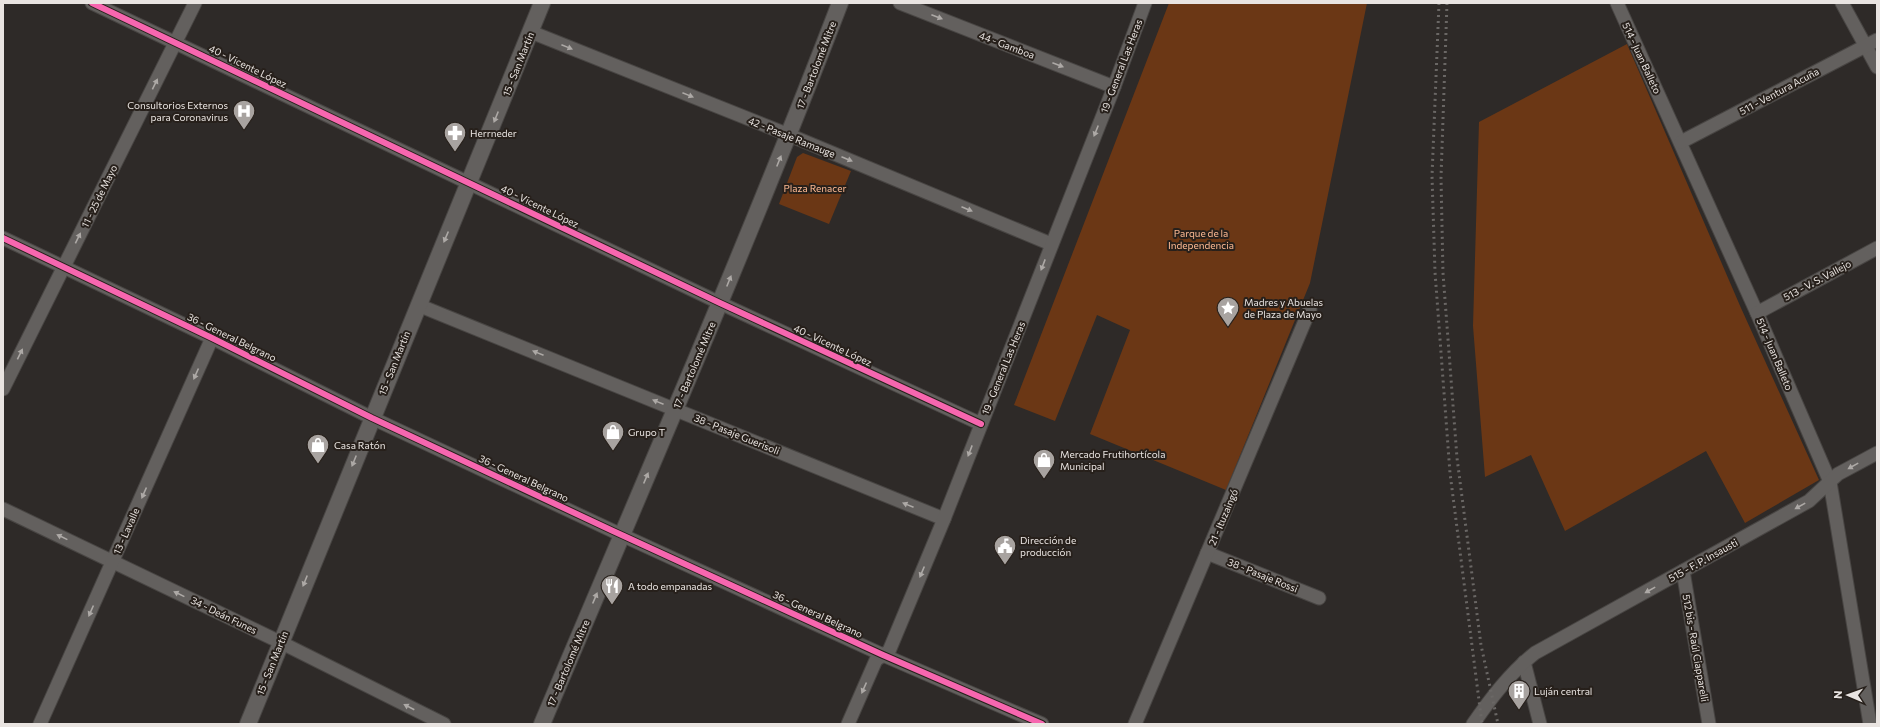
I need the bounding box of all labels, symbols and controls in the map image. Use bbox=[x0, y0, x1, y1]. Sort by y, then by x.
one-way arrow bbox=[931, 15, 943, 21]
street label: 19 - General Las Heras bbox=[1098, 17, 1145, 115]
street label: 17 - Bartolomé Mitre bbox=[794, 19, 838, 111]
street label: 514 - Juan Balleto bbox=[1620, 20, 1664, 96]
street label: 44 - Gamboa bbox=[978, 29, 1036, 61]
street label: 15 - San Martín bbox=[500, 30, 536, 98]
street label: 40 - Vicente López bbox=[207, 42, 289, 90]
one-way arrow bbox=[562, 44, 574, 50]
one-way arrow bbox=[1052, 62, 1064, 68]
street label: 511 - Ventura Acuña bbox=[1737, 65, 1821, 117]
one-way arrow bbox=[151, 78, 158, 90]
one-way arrow bbox=[682, 92, 693, 98]
hospital icon: Consultorios Externos para Coronavirus bbox=[231, 98, 257, 131]
place label: Consultorios Externos para Coronavirus bbox=[127, 99, 228, 123]
one-way arrow bbox=[493, 112, 499, 123]
street label: 42 - Pasaje Ramauge bbox=[747, 114, 837, 160]
pharmacy icon: Herrneder bbox=[442, 120, 468, 153]
one-way arrow bbox=[1093, 126, 1099, 138]
place label: Herrneder bbox=[470, 127, 517, 139]
one-way arrow bbox=[776, 154, 782, 166]
one-way arrow bbox=[842, 157, 854, 163]
street label: 11 - 25 de Mayo bbox=[79, 163, 119, 229]
street label: 40 - Vicente López bbox=[499, 182, 581, 230]
park label: Plaza Renacer bbox=[784, 182, 846, 194]
one-way arrow bbox=[962, 207, 974, 213]
park label: Parque de la Independencia bbox=[1168, 227, 1234, 251]
one-way arrow bbox=[75, 232, 81, 244]
one-way arrow bbox=[443, 232, 449, 244]
street label: 513 - V. S. Vallejo bbox=[1781, 257, 1853, 303]
one-way arrow bbox=[1040, 259, 1046, 271]
one-way arrow bbox=[727, 274, 733, 286]
place icon: Madres y Abuelas de Plaza de Mayo bbox=[1215, 295, 1241, 328]
place label: Madres y Abuelas de Plaza de Mayo bbox=[1244, 296, 1324, 320]
street label: 36 - General Belgrano bbox=[186, 310, 278, 364]
street label: 514 - Juan Balleto bbox=[1754, 316, 1796, 392]
street label: 19 - General Las Heras bbox=[979, 319, 1027, 416]
street label: 17 - Bartolomé Mitre bbox=[670, 320, 718, 410]
street label: 40 - Vicente López bbox=[792, 322, 874, 368]
street label: 15 - San Martín bbox=[376, 329, 412, 397]
one-way arrow bbox=[17, 349, 23, 360]
one-way arrow bbox=[531, 350, 543, 356]
one-way arrow bbox=[193, 368, 199, 379]
one-way arrow bbox=[652, 399, 664, 405]
street label: 38 - Pasaje Guerisoli bbox=[692, 411, 782, 457]
shop icon: Grupo T bbox=[600, 419, 626, 452]
place label: Grupo T bbox=[628, 426, 666, 438]
shop icon: Casa Ratón bbox=[305, 432, 331, 465]
place label: Casa Ratón bbox=[334, 439, 385, 451]
one-way arrow bbox=[967, 446, 973, 458]
shop icon: Mercado Frutihortícola Municipal bbox=[1031, 447, 1057, 480]
place label: Mercado Frutihortícola Municipal bbox=[1060, 448, 1165, 472]
street label: 36 - General Belgrano bbox=[477, 452, 571, 504]
one-way arrow bbox=[351, 456, 357, 468]
one-way arrow bbox=[1847, 463, 1859, 469]
one-way arrow bbox=[644, 472, 650, 484]
one-way arrow bbox=[140, 487, 146, 499]
street label: 21 - Ituzaingó bbox=[1206, 487, 1240, 547]
one-way arrow bbox=[902, 501, 914, 507]
one-way arrow bbox=[1794, 503, 1806, 510]
street label: 13 - Lavalle bbox=[110, 506, 142, 556]
public building icon: Dirección de producción bbox=[992, 533, 1018, 566]
one-way arrow bbox=[56, 534, 68, 540]
place label: Dirección de producción bbox=[1020, 534, 1076, 558]
street label: 515 - F. P. Insausti bbox=[1666, 536, 1740, 584]
street label: 38 - Pasaje Rossi bbox=[1226, 555, 1300, 595]
one-way arrow bbox=[919, 566, 925, 577]
restaurant icon: A todo empanadas bbox=[599, 573, 625, 606]
one-way arrow bbox=[302, 576, 308, 588]
place label: A todo empanadas bbox=[628, 580, 713, 592]
one-way arrow bbox=[1644, 586, 1656, 593]
street label: 36 - General Belgrano bbox=[771, 588, 865, 640]
one-way arrow bbox=[173, 590, 185, 597]
one-way arrow bbox=[592, 592, 598, 603]
street label: 512 bis - Raúl Ciapparelli bbox=[1681, 593, 1711, 703]
street label: 34 - Deán Funes bbox=[189, 594, 259, 636]
one-way arrow bbox=[87, 606, 93, 618]
street label: 17 - Bartolomé Mitre bbox=[544, 618, 592, 708]
street label: 15 - San Martín bbox=[254, 629, 290, 697]
north arrow bbox=[1828, 675, 1868, 715]
building icon: Luján central bbox=[1506, 678, 1532, 711]
one-way arrow bbox=[861, 682, 867, 693]
place label: Luján central bbox=[1534, 685, 1592, 697]
text: N bbox=[1831, 690, 1844, 699]
one-way arrow bbox=[403, 703, 415, 710]

